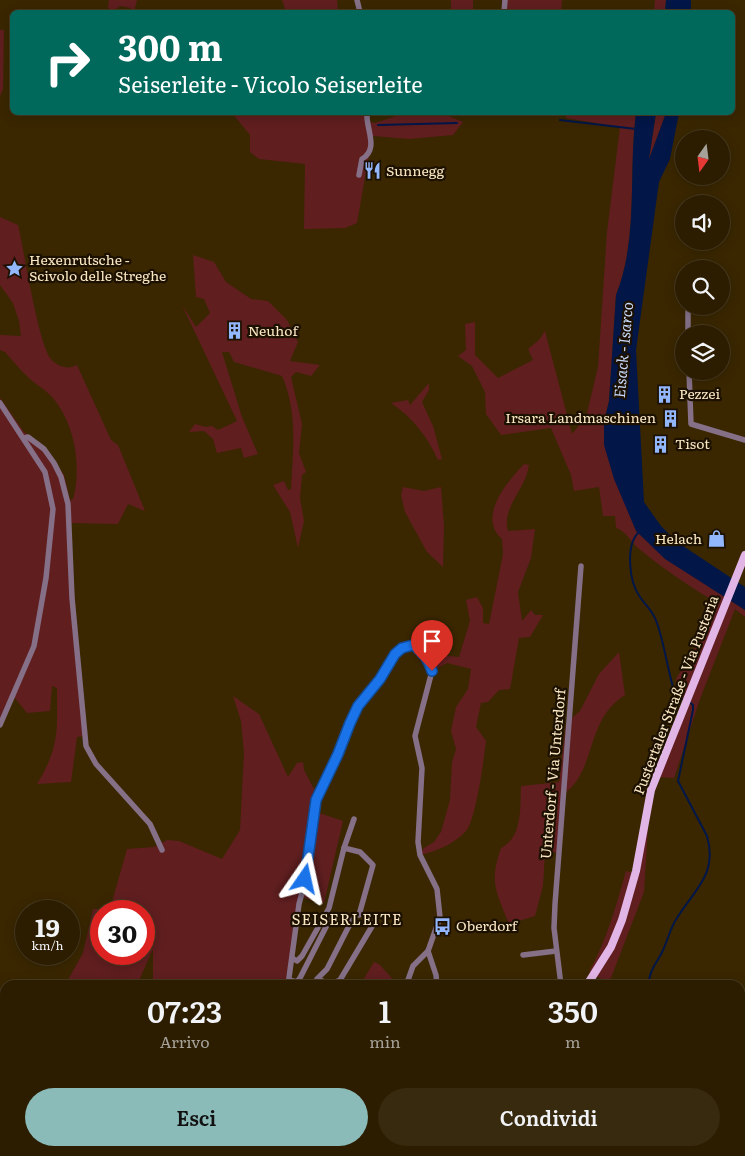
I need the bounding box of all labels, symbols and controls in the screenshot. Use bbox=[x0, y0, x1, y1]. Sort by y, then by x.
text: 300 m bbox=[118, 20, 223, 72]
icon: right bbox=[35, 30, 100, 95]
text: Seiserleite - Vicolo Seiserleite bbox=[118, 67, 423, 100]
north arrow bbox=[675, 130, 730, 185]
map controls bbox=[675, 130, 730, 380]
place label: Sunnegg bbox=[386, 160, 444, 180]
restaurant icon: Sunnegg bbox=[362, 161, 382, 181]
button: sound bbox=[675, 195, 730, 250]
place label: Hexenrutsche - Scivolo delle Streghe bbox=[29, 249, 166, 285]
place icon: Hexenrutsche - Scivolo delle Streghe bbox=[5, 258, 25, 278]
button: search bbox=[675, 260, 730, 315]
water label: Eisack - Isarco bbox=[607, 301, 638, 399]
place label: Neuhof bbox=[248, 320, 299, 340]
building icon: Neuhof bbox=[224, 321, 244, 341]
button: layers bbox=[675, 325, 730, 380]
place label: Pezzei bbox=[679, 383, 720, 403]
building icon: Pezzei bbox=[655, 384, 675, 404]
place label: Irsara Landmaschinen bbox=[505, 407, 656, 427]
building icon: Irsara Landmaschinen bbox=[660, 408, 680, 428]
place label: Tisot bbox=[675, 433, 710, 453]
building icon: Tisot bbox=[651, 434, 671, 454]
place label: Helach bbox=[655, 528, 702, 548]
shop icon: Helach bbox=[706, 529, 726, 549]
street label: Pustertaler Straße - Via Pusteria bbox=[628, 592, 723, 797]
pin bbox=[411, 620, 453, 671]
icon: arrive bbox=[418, 627, 446, 655]
street label: Unterdorf - Via Unterdorf bbox=[535, 686, 570, 860]
position arrow bbox=[278, 852, 330, 904]
speed limit sign: 30 bbox=[90, 900, 155, 965]
district label: SEISERLEITE bbox=[292, 907, 402, 930]
text: 19 bbox=[35, 908, 60, 945]
place label: Oberdorf bbox=[456, 915, 519, 935]
bus stop icon: Oberdorf bbox=[432, 916, 452, 936]
text: km/h bbox=[32, 936, 63, 954]
text: 07:23 bbox=[147, 988, 222, 1032]
text: 1 bbox=[379, 988, 391, 1032]
text: 350 bbox=[548, 988, 598, 1032]
text: Arrivo bbox=[160, 1029, 210, 1053]
text: min bbox=[369, 1029, 401, 1053]
text: m bbox=[565, 1029, 581, 1053]
button: Esci bbox=[25, 1088, 368, 1146]
button: Condividi bbox=[378, 1088, 720, 1146]

